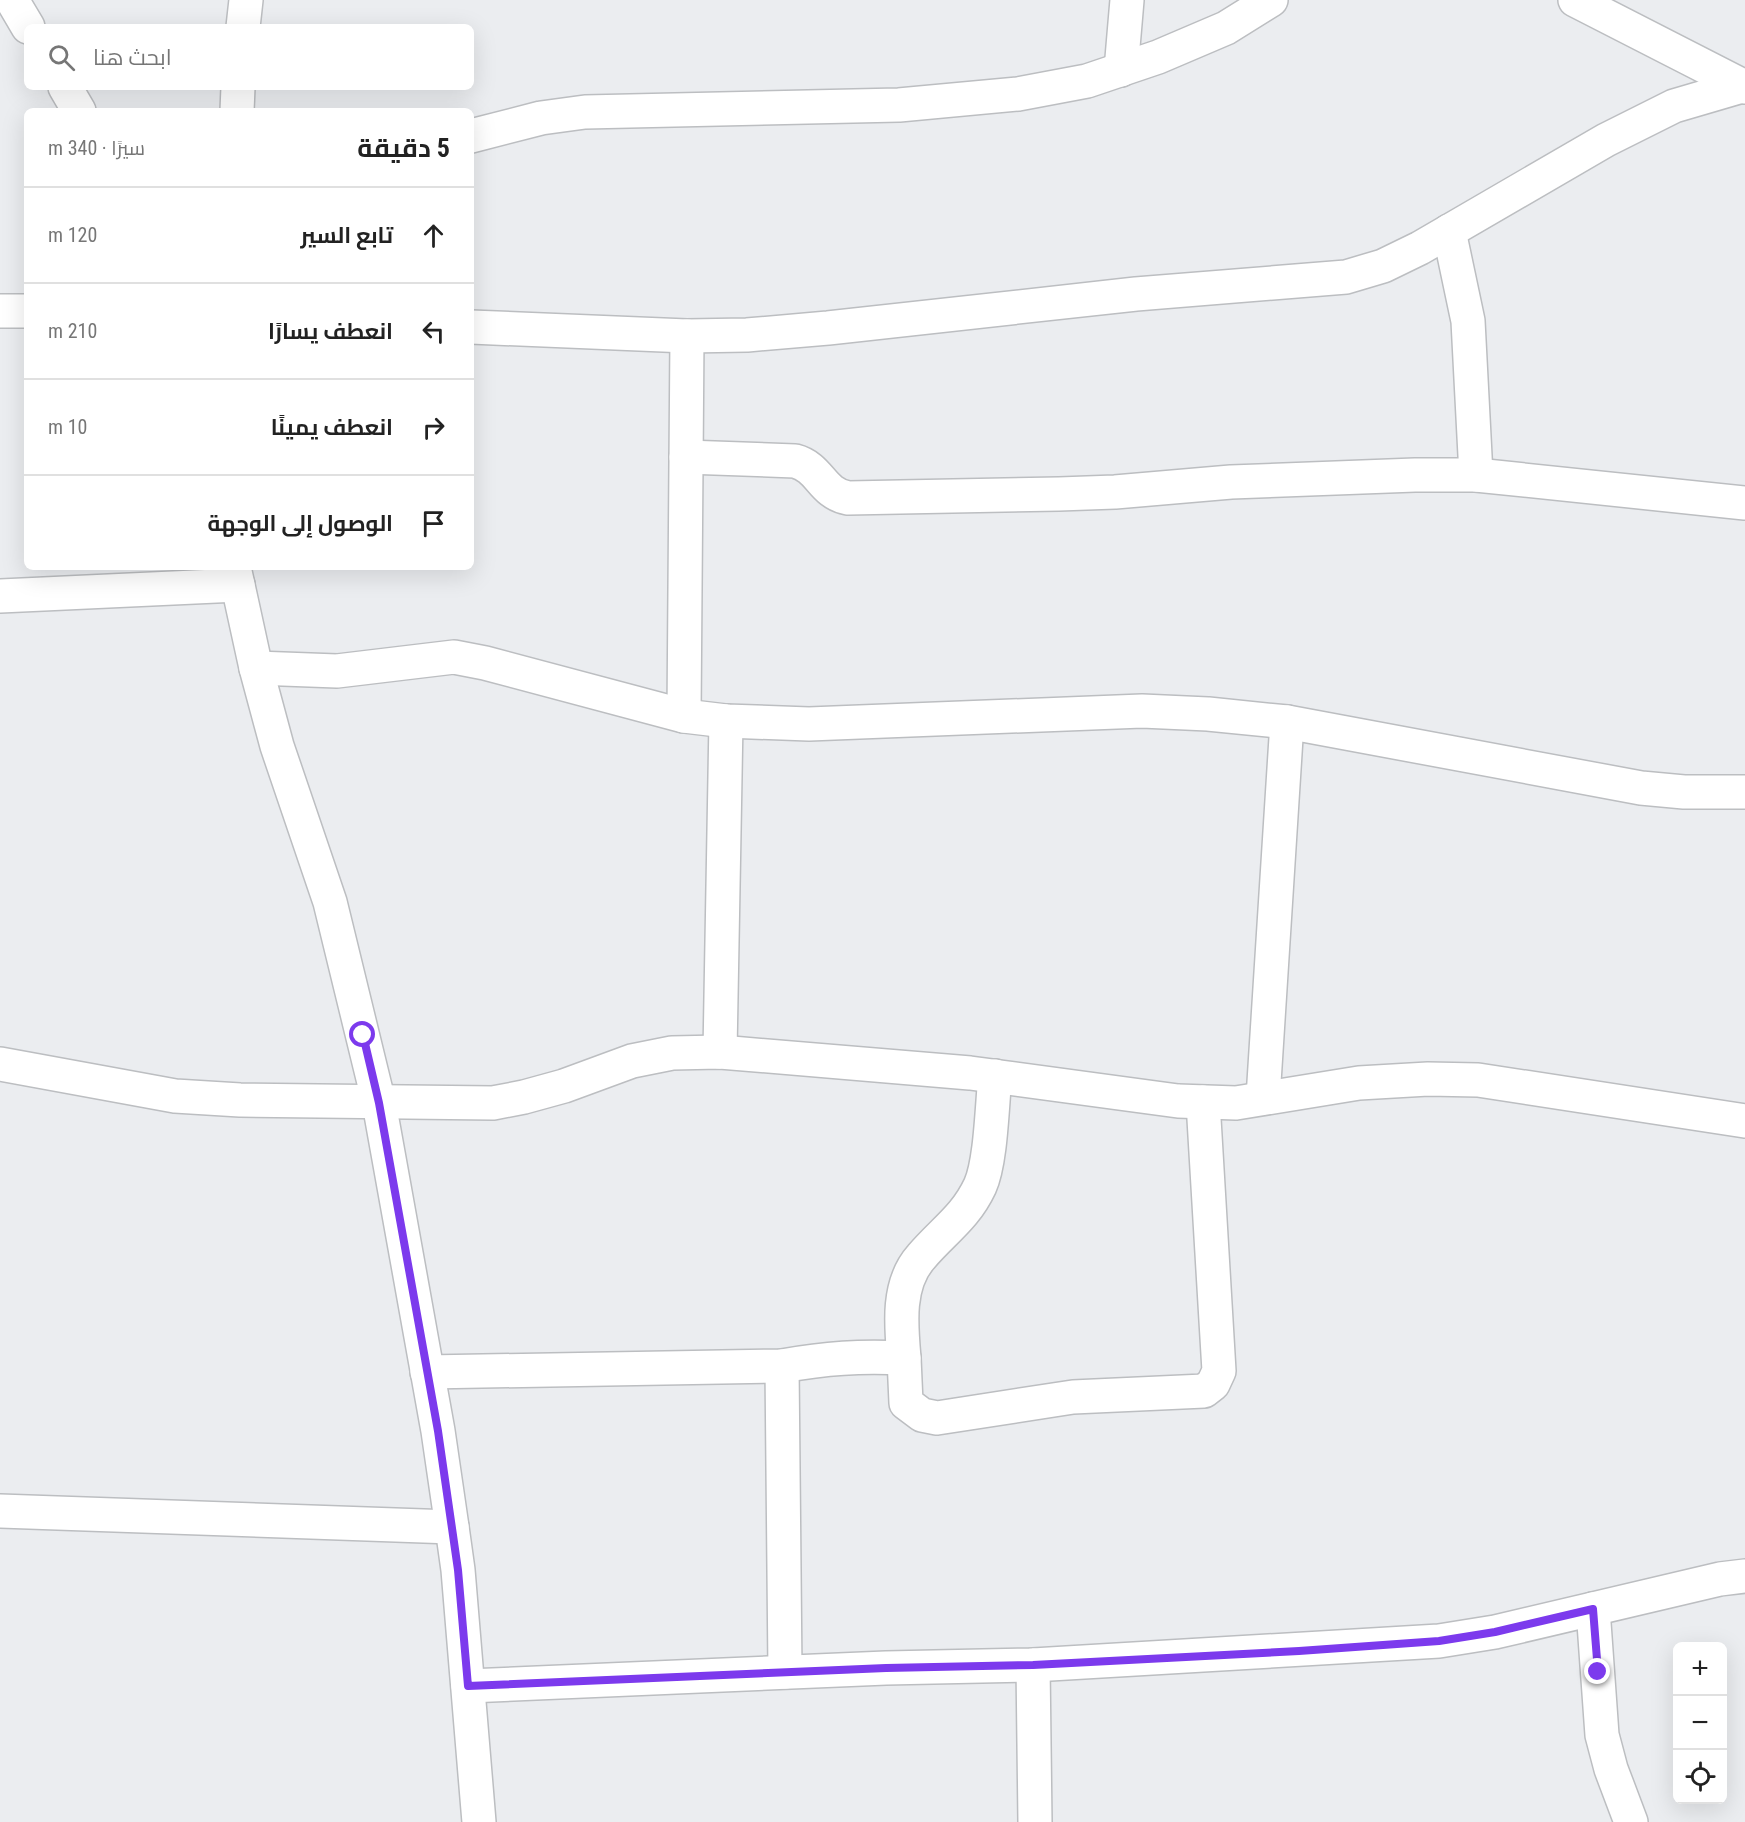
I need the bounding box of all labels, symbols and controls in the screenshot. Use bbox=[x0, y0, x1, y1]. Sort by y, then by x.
search box bbox=[24, 24, 474, 90]
icon: search bbox=[45, 41, 78, 74]
text: ابحث هنا bbox=[93, 45, 172, 70]
text: 5 دقيقة bbox=[357, 133, 450, 163]
text: سيرًا · 340 m bbox=[48, 136, 145, 160]
icon: ahead bbox=[417, 219, 450, 252]
text: 120 m bbox=[48, 223, 97, 247]
text: تابع السير bbox=[300, 223, 393, 248]
icon: left bbox=[417, 315, 450, 348]
text: 210 m bbox=[48, 319, 97, 343]
text: انعطف يسارًا bbox=[268, 319, 393, 344]
icon: right bbox=[417, 411, 450, 444]
text: 10 m bbox=[48, 415, 87, 439]
text: انعطف يمينًا bbox=[271, 415, 393, 440]
icon: arrive bbox=[417, 507, 450, 540]
text: الوصول إلى الوجهة bbox=[208, 511, 393, 536]
route start bbox=[349, 1021, 375, 1047]
map controls bbox=[1673, 1642, 1727, 1804]
button: + bbox=[1673, 1642, 1727, 1696]
route end bbox=[1584, 1658, 1610, 1684]
button: − bbox=[1673, 1696, 1727, 1750]
button: locate bbox=[1673, 1750, 1727, 1804]

